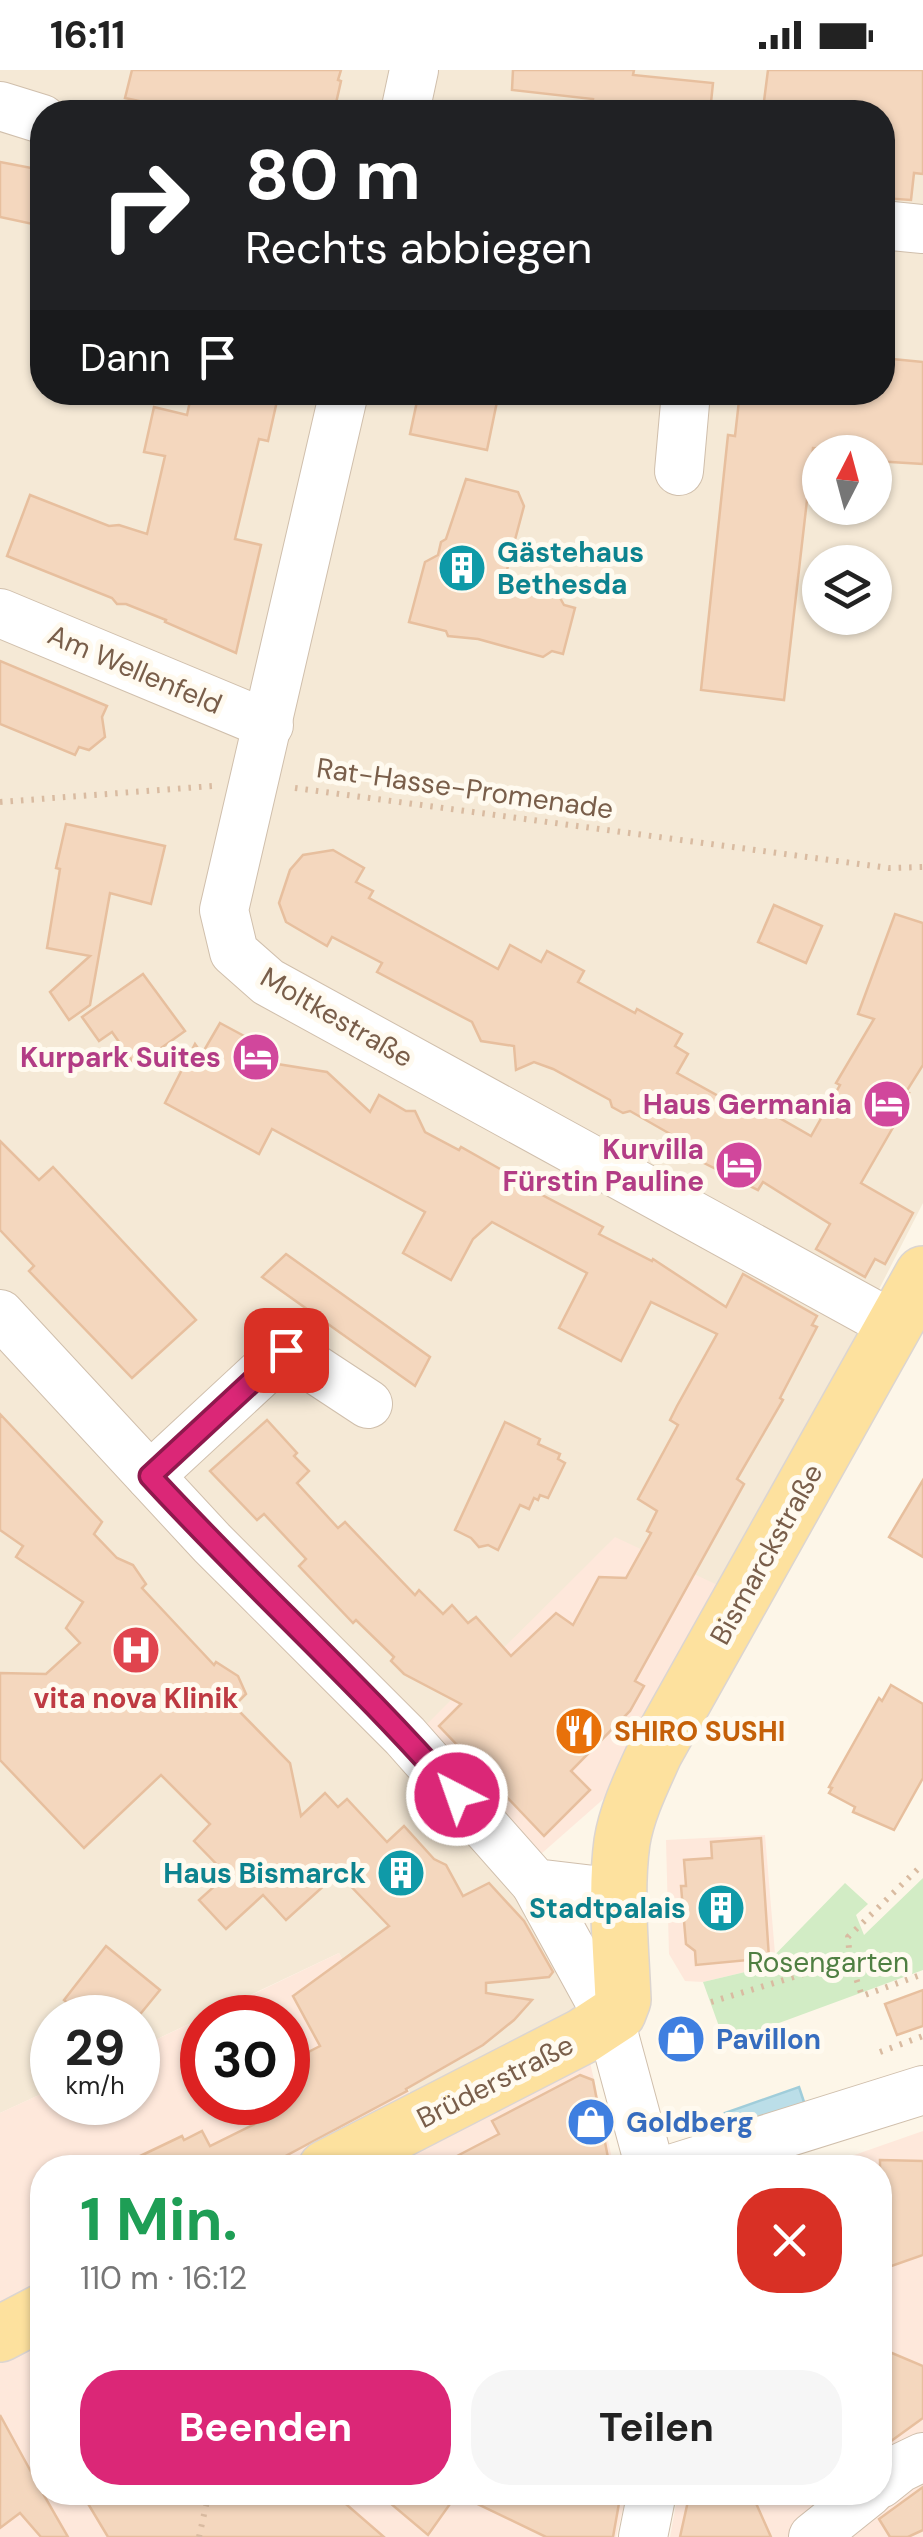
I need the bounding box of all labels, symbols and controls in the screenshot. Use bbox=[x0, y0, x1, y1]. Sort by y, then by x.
text: 16:11 bbox=[50, 10, 125, 60]
text: 80 m bbox=[245, 130, 421, 221]
icon: right bbox=[80, 140, 210, 270]
text: Rechts abbiegen bbox=[245, 218, 592, 277]
icon: arrive bbox=[190, 330, 245, 385]
text: Dann bbox=[80, 333, 170, 383]
north arrow bbox=[802, 435, 892, 525]
map controls bbox=[802, 435, 892, 635]
place label: Gästehaus Bethesda bbox=[497, 534, 644, 603]
building icon: Gästehaus Bethesda bbox=[436, 542, 488, 594]
button: layers bbox=[802, 545, 892, 635]
street label: Am Wellenfeld bbox=[42, 616, 228, 723]
street label: Rat-Hasse-Promenade bbox=[314, 749, 616, 828]
street label: Moltkestraße bbox=[254, 959, 420, 1076]
hotel icon: Kurpark Suites bbox=[230, 1031, 282, 1083]
place label: Kurpark Suites bbox=[20, 1039, 221, 1076]
hotel icon: Haus Germania bbox=[861, 1078, 913, 1130]
place label: Haus Germania bbox=[643, 1086, 852, 1123]
place label: Kurvilla Fürstin Pauline bbox=[502, 1131, 704, 1200]
hotel icon: Kurvilla Fürstin Pauline bbox=[713, 1139, 765, 1191]
pin bbox=[244, 1308, 329, 1393]
icon: arrive bbox=[259, 1323, 314, 1378]
street label: Bismarckstraße bbox=[702, 1457, 831, 1651]
hospital icon: vita nova Klinik bbox=[110, 1624, 162, 1676]
place label: vita nova Klinik bbox=[34, 1680, 238, 1717]
restaurant icon: SHIRO SUSHI bbox=[553, 1705, 605, 1757]
place label: SHIRO SUSHI bbox=[614, 1713, 785, 1750]
position arrow bbox=[405, 1743, 509, 1847]
building icon: Haus Bismarck bbox=[375, 1847, 427, 1899]
place label: Haus Bismarck bbox=[163, 1855, 366, 1892]
building icon: Stadtpalais bbox=[695, 1882, 747, 1934]
place label: Stadtpalais bbox=[529, 1890, 686, 1927]
park label: Rosengarten bbox=[747, 1944, 909, 1981]
speed limit sign: 30 bbox=[180, 1995, 310, 2125]
shop icon: Pavillon bbox=[655, 2013, 707, 2065]
text: 29 bbox=[65, 2015, 125, 2081]
place label: Pavillon bbox=[716, 2021, 821, 2058]
street label: Brüderstraße bbox=[411, 2026, 580, 2137]
text: km/h bbox=[65, 2069, 125, 2102]
shop icon: Goldberg bbox=[565, 2096, 617, 2148]
place label: Goldberg bbox=[626, 2104, 754, 2141]
text: 1 Min. bbox=[80, 2180, 238, 2259]
button: close bbox=[737, 2188, 842, 2293]
text: 110 m · 16:12 bbox=[80, 2257, 247, 2299]
button: Beenden bbox=[80, 2370, 451, 2485]
button: Teilen bbox=[471, 2370, 842, 2485]

